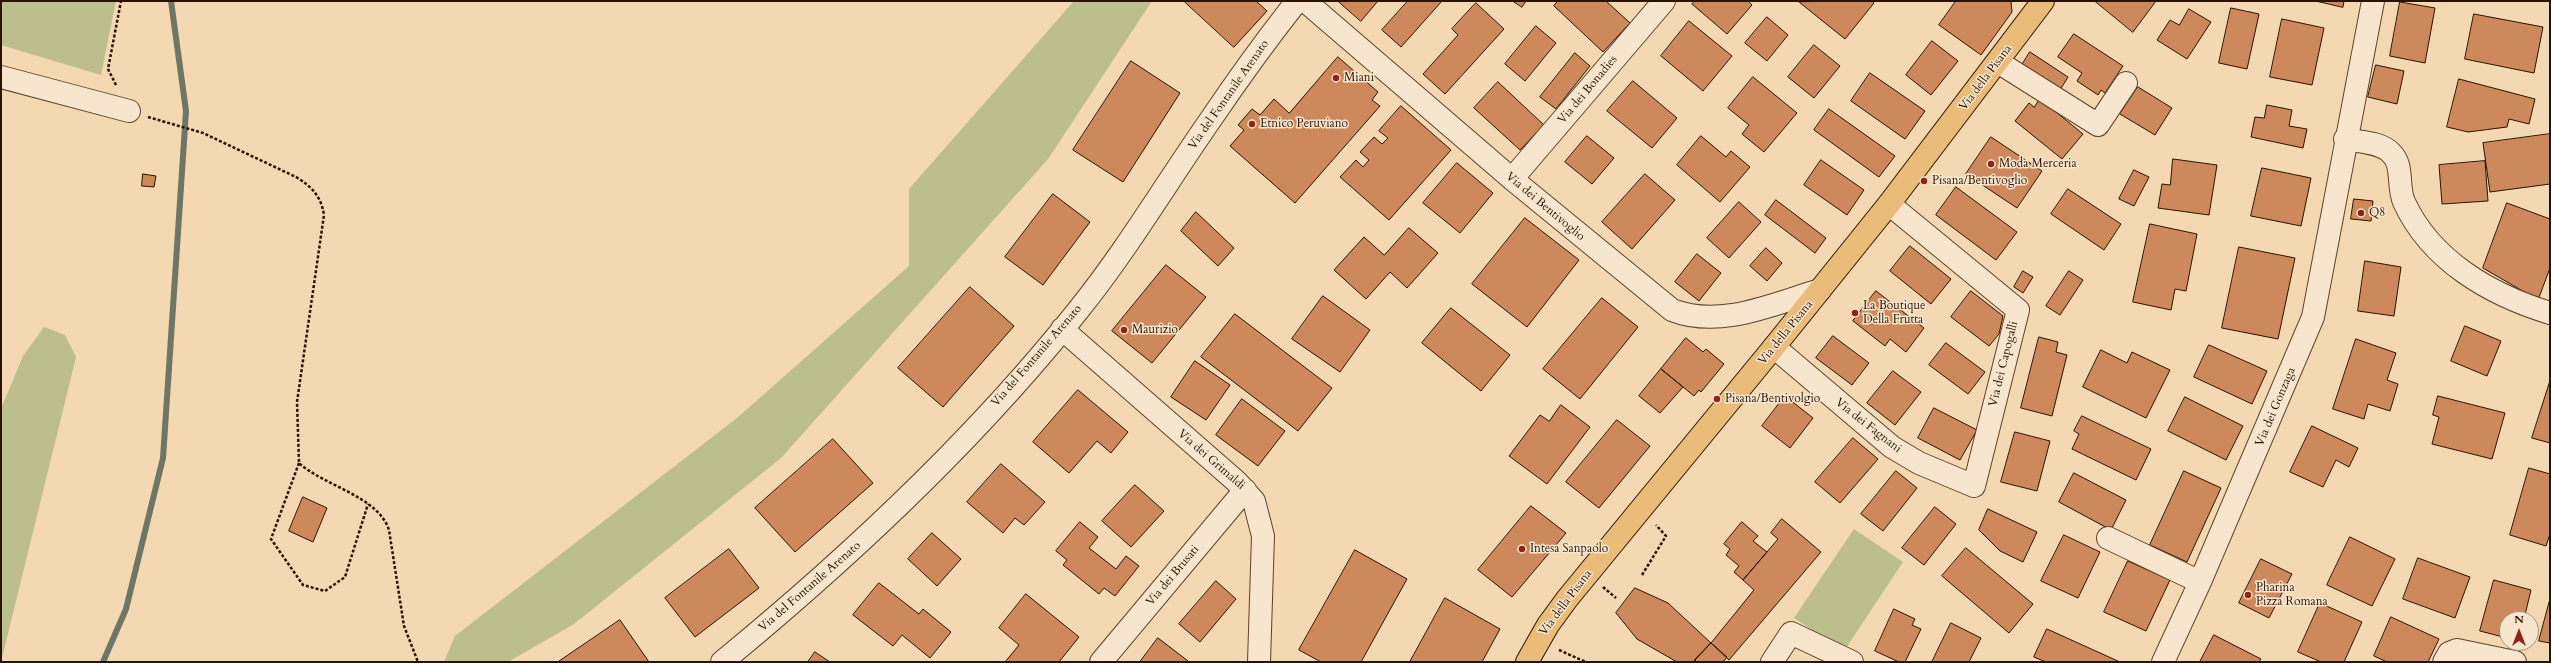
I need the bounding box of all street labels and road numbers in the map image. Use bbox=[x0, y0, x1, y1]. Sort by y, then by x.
street label: Via del Fontanile Arenato bbox=[1186, 37, 1272, 153]
street label: Via della Pisana bbox=[1957, 42, 2015, 114]
street label: Via dei Bonadies bbox=[1555, 53, 1621, 127]
street label: Via dei Bentivoglio bbox=[1503, 170, 1587, 244]
street label: Via della Pisana bbox=[1756, 298, 1816, 368]
street label: Via del Fontanile Arenato bbox=[989, 302, 1085, 410]
street label: Via dei Capogalli bbox=[1986, 320, 2022, 408]
street label: Via dei Gonzaga bbox=[2253, 365, 2299, 449]
street label: Via dei Fagnani bbox=[1832, 396, 1904, 456]
street label: Via dei Grimaldi bbox=[1174, 427, 1248, 493]
street label: Via del Fontanile Arenato bbox=[756, 539, 864, 635]
street label: Via dei Brusati bbox=[1144, 543, 1202, 609]
street label: Via della Pisana bbox=[1537, 567, 1595, 639]

